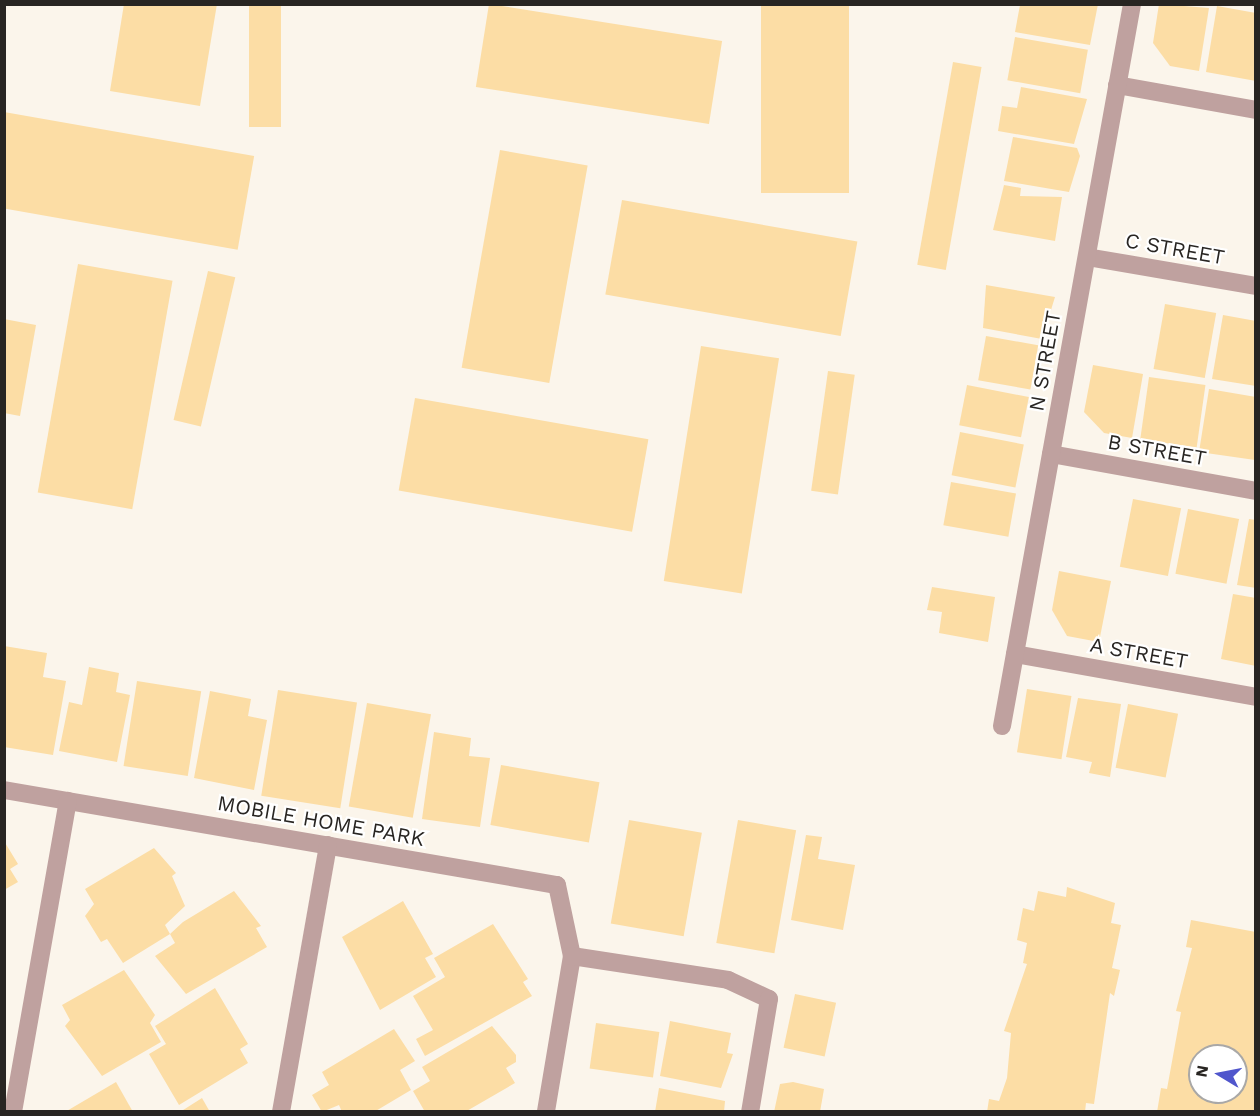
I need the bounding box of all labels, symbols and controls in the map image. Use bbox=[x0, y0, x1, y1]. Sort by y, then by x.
street label: C STREET bbox=[1123, 228, 1227, 270]
street label: N STREET bbox=[1024, 309, 1066, 413]
street label: B STREET bbox=[1106, 429, 1208, 471]
street label: A STREET bbox=[1088, 632, 1190, 674]
street label: MOBILE HOME PARK bbox=[216, 790, 426, 852]
north arrow bbox=[1188, 1044, 1248, 1104]
text: N bbox=[1191, 1064, 1212, 1079]

